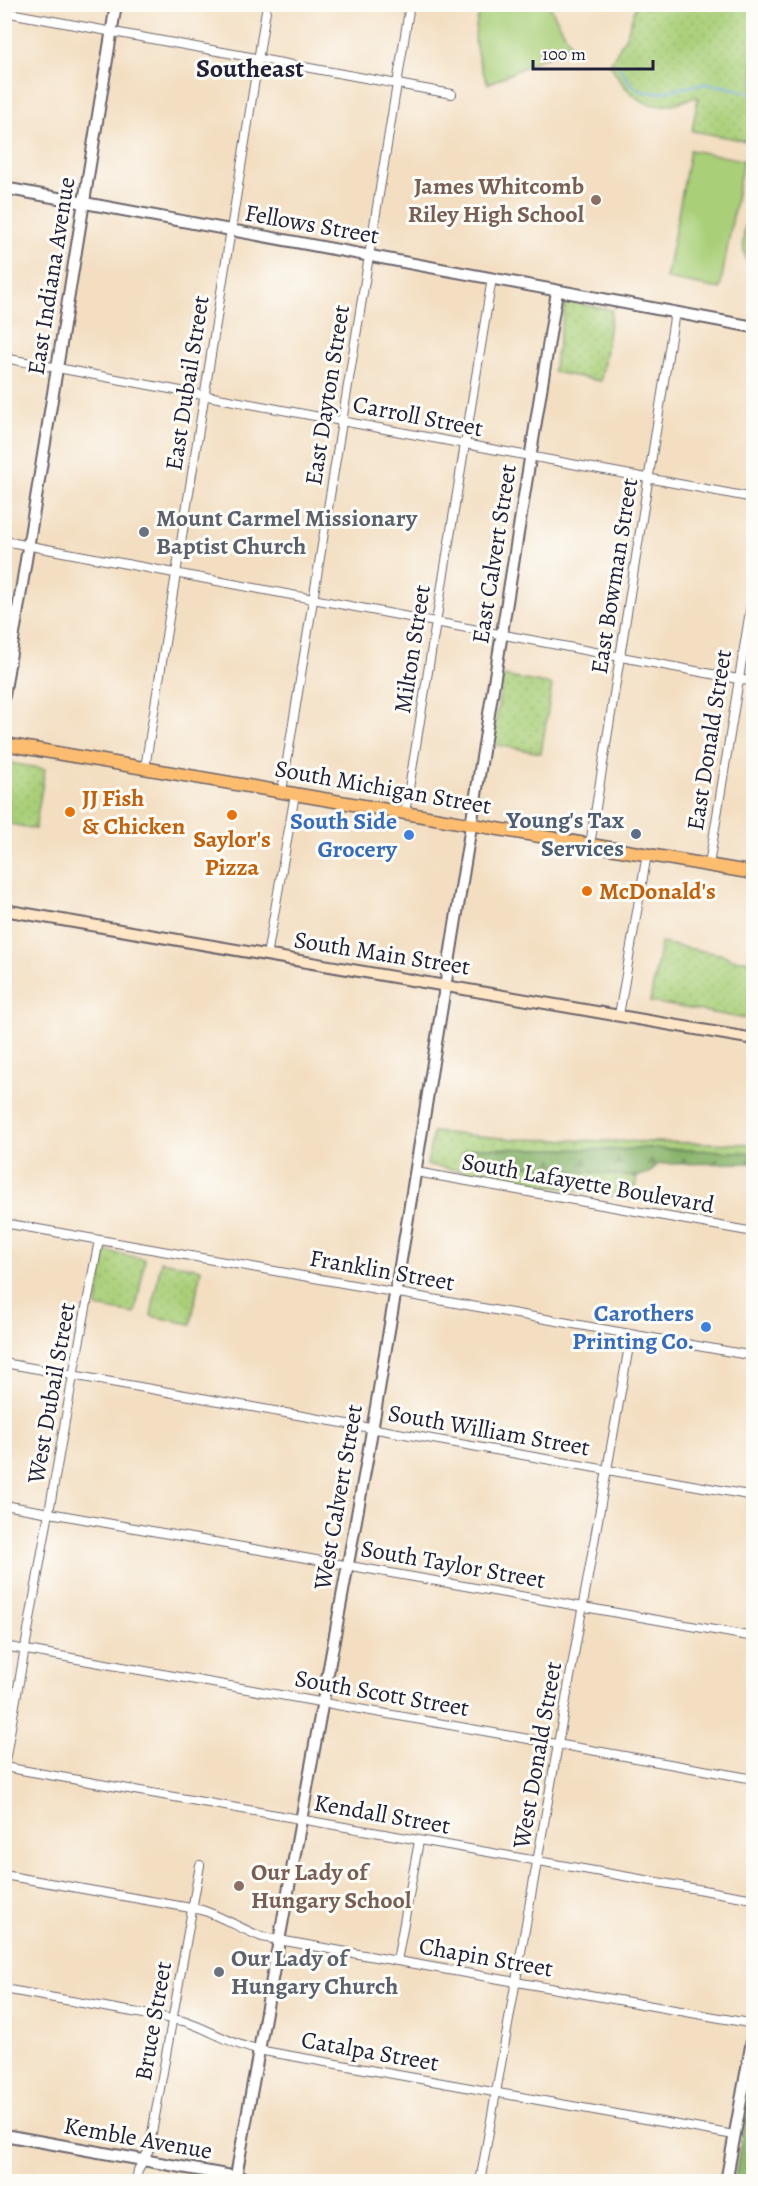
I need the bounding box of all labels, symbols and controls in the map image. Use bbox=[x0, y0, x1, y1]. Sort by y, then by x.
scale bar bbox=[533, 33, 653, 71]
text: 100 m bbox=[542, 42, 586, 66]
district label: Southeast bbox=[196, 51, 304, 86]
place label: James Whitcomb Riley High School bbox=[408, 170, 585, 230]
street label: East Indiana Avenue bbox=[20, 175, 82, 377]
marker: James Whitcomb Riley High School bbox=[589, 193, 603, 207]
street label: Fellows Street bbox=[242, 196, 382, 252]
street label: East Dubail Street bbox=[157, 293, 217, 473]
street label: East Dayton Street bbox=[297, 302, 357, 488]
street label: Carroll Street bbox=[350, 388, 486, 444]
street label: East Calvert Street bbox=[464, 462, 524, 646]
street label: East Bowman Street bbox=[583, 476, 645, 676]
place label: Mount Carmel Missionary Baptist Church bbox=[156, 502, 418, 562]
marker: Mount Carmel Missionary Baptist Church bbox=[137, 525, 151, 539]
street label: Milton Street bbox=[386, 582, 438, 715]
street label: East Donald Street bbox=[679, 647, 739, 833]
street label: South Michigan Street bbox=[272, 752, 494, 822]
place label: JJ Fish & Chicken bbox=[82, 782, 186, 842]
place label: Young's Tax Services bbox=[505, 804, 624, 864]
marker: JJ Fish & Chicken bbox=[63, 805, 77, 819]
place label: South Side Grocery bbox=[290, 805, 398, 865]
marker: Saylor's Pizza bbox=[225, 808, 239, 822]
place label: Saylor's Pizza bbox=[193, 823, 271, 883]
marker: Young's Tax Services bbox=[629, 827, 643, 841]
marker: South Side Grocery bbox=[402, 828, 416, 842]
place label: McDonald's bbox=[599, 875, 716, 907]
marker: McDonald's bbox=[580, 884, 594, 898]
street label: South Main Street bbox=[292, 923, 472, 983]
street label: South Lafayette Boulevard bbox=[459, 1145, 717, 1221]
street label: Franklin Street bbox=[307, 1242, 457, 1298]
place label: Carothers Printing Co. bbox=[572, 1297, 694, 1357]
street label: West Dubail Street bbox=[19, 1300, 83, 1487]
marker: Carothers Printing Co. bbox=[699, 1320, 713, 1334]
street label: South William Street bbox=[386, 1397, 592, 1464]
street label: West Calvert Street bbox=[306, 1402, 370, 1593]
street label: South Taylor Street bbox=[358, 1532, 548, 1596]
street label: West Donald Street bbox=[505, 1659, 569, 1852]
street label: South Scott Street bbox=[292, 1662, 472, 1724]
street label: Kendall Street bbox=[311, 1786, 453, 1842]
place label: Our Lady of Hungary School bbox=[251, 1856, 412, 1916]
marker: Our Lady of Hungary School bbox=[232, 1879, 246, 1893]
street label: Chapin Street bbox=[417, 1929, 556, 1985]
place label: Our Lady of Hungary Church bbox=[231, 1942, 398, 2002]
street label: Bruce Street bbox=[127, 1959, 179, 2083]
marker: Our Lady of Hungary Church bbox=[212, 1965, 226, 1979]
street label: Catalpa Street bbox=[299, 2023, 441, 2079]
street label: Kemble Avenue bbox=[61, 2109, 215, 2167]

